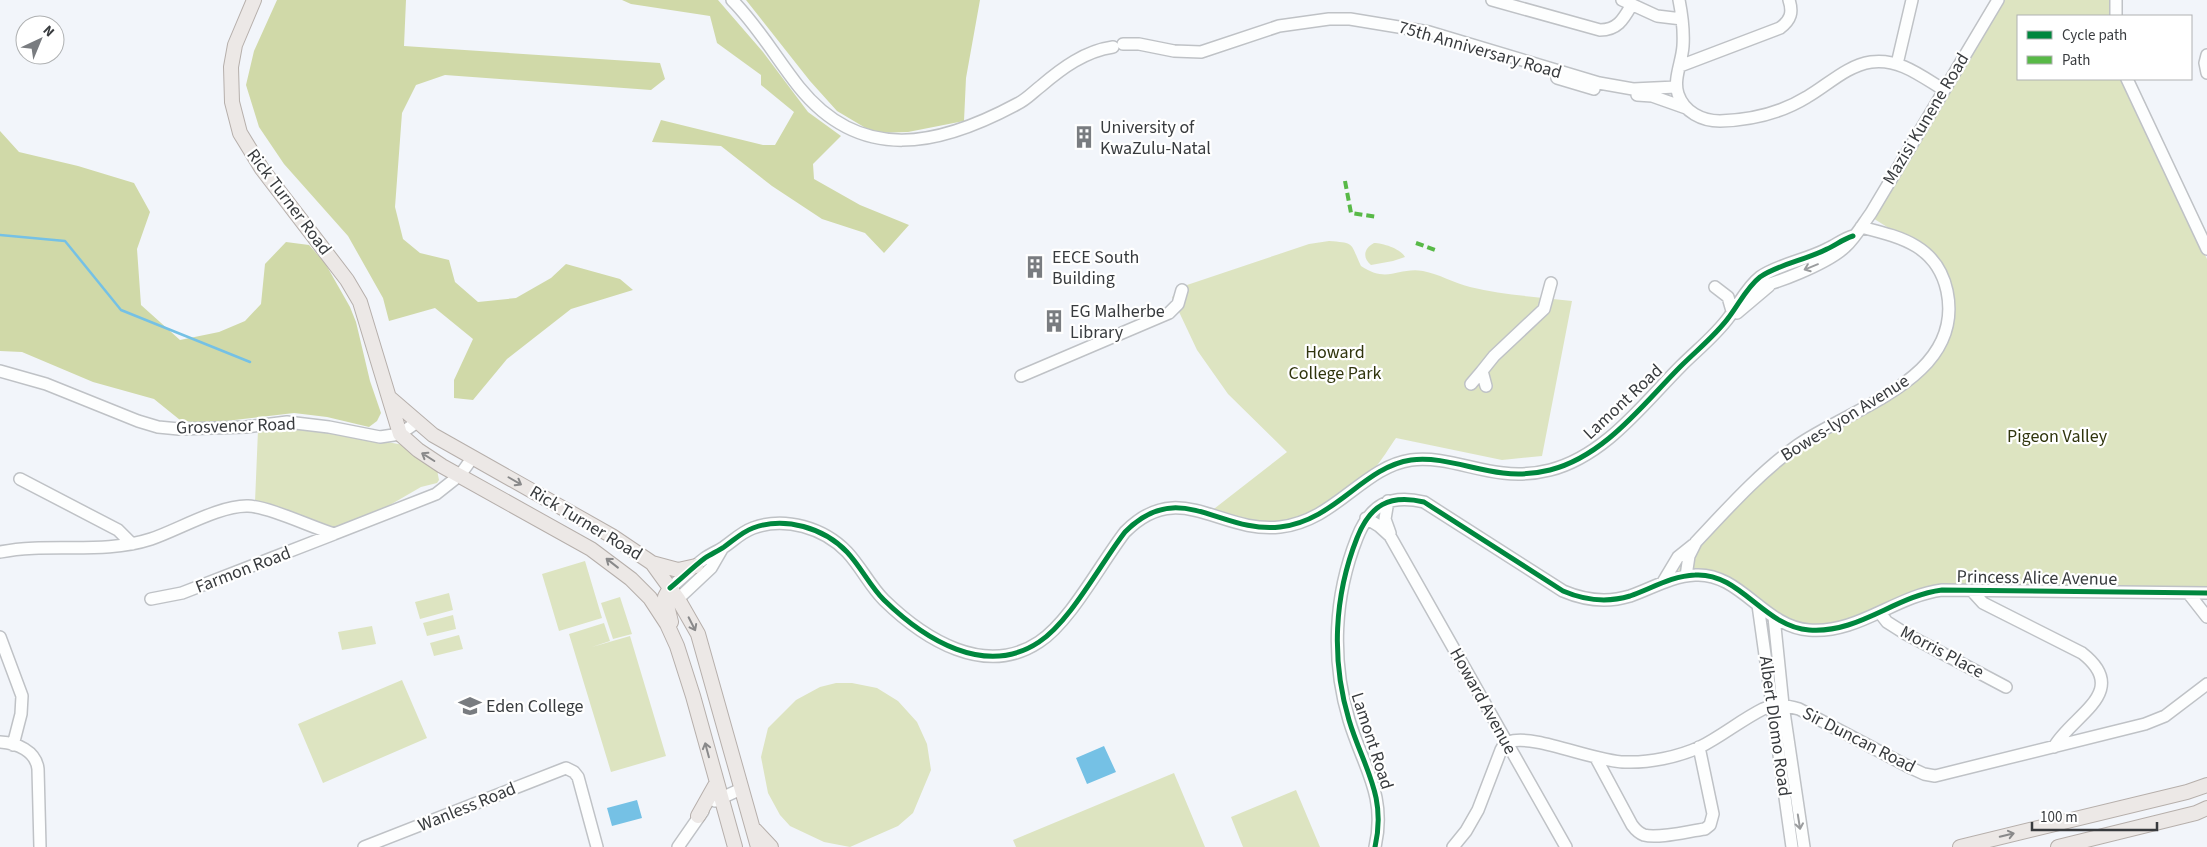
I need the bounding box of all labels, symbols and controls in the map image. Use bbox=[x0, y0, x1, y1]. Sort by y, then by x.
north arrow bbox=[15, 15, 65, 65]
street label: 75th Anniversary Road bbox=[1395, 15, 1565, 85]
legend bbox=[2017, 15, 2192, 80]
text: N bbox=[38, 21, 59, 42]
text: Cycle path bbox=[2062, 25, 2127, 46]
street label: Mazisi Kunene Road bbox=[1877, 48, 1975, 190]
text: Path bbox=[2062, 50, 2090, 71]
place label: University of KwaZulu-Natal bbox=[1100, 115, 1211, 161]
building icon: University of KwaZulu-Natal bbox=[1071, 124, 1097, 150]
street label: Rick Turner Road bbox=[241, 144, 337, 260]
place label: EECE South Building bbox=[1052, 245, 1139, 291]
building icon: EECE South Building bbox=[1022, 254, 1048, 280]
one-way arrow bbox=[1804, 263, 1819, 272]
place label: EG Malherbe Library bbox=[1070, 299, 1165, 345]
building icon: EG Malherbe Library bbox=[1041, 308, 1067, 334]
park label: Howard College Park bbox=[1289, 340, 1382, 386]
street label: Lamont Road bbox=[1578, 359, 1668, 445]
street label: Bowes-lyon Avenue bbox=[1776, 368, 1914, 468]
street label: Grosvenor Road bbox=[176, 411, 296, 441]
park label: Pigeon Valley bbox=[2007, 424, 2108, 449]
one-way arrow bbox=[422, 451, 436, 461]
one-way arrow bbox=[508, 476, 523, 486]
street label: Rick Turner Road bbox=[525, 479, 647, 567]
street label: Farmon Road bbox=[192, 540, 294, 600]
one-way arrow bbox=[606, 558, 619, 569]
street label: Princess Alice Avenue bbox=[1956, 564, 2118, 592]
one-way arrow bbox=[688, 616, 697, 631]
street label: Morris Place bbox=[1896, 619, 1988, 685]
street label: Howard Avenue bbox=[1443, 643, 1523, 759]
street label: Albert Dlomo Road bbox=[1753, 654, 1797, 798]
street label: Lamont Road bbox=[1345, 689, 1399, 793]
school or university icon: Eden College bbox=[457, 693, 483, 719]
place label: Eden College bbox=[486, 694, 583, 719]
street label: Sir Duncan Road bbox=[1798, 701, 1920, 779]
one-way arrow bbox=[702, 742, 711, 758]
street label: Wanless Road bbox=[414, 776, 520, 838]
scale bar bbox=[2032, 800, 2157, 832]
text: 100 m bbox=[2040, 807, 2078, 828]
one-way arrow bbox=[1794, 813, 1804, 829]
one-way arrow bbox=[1998, 830, 2014, 839]

